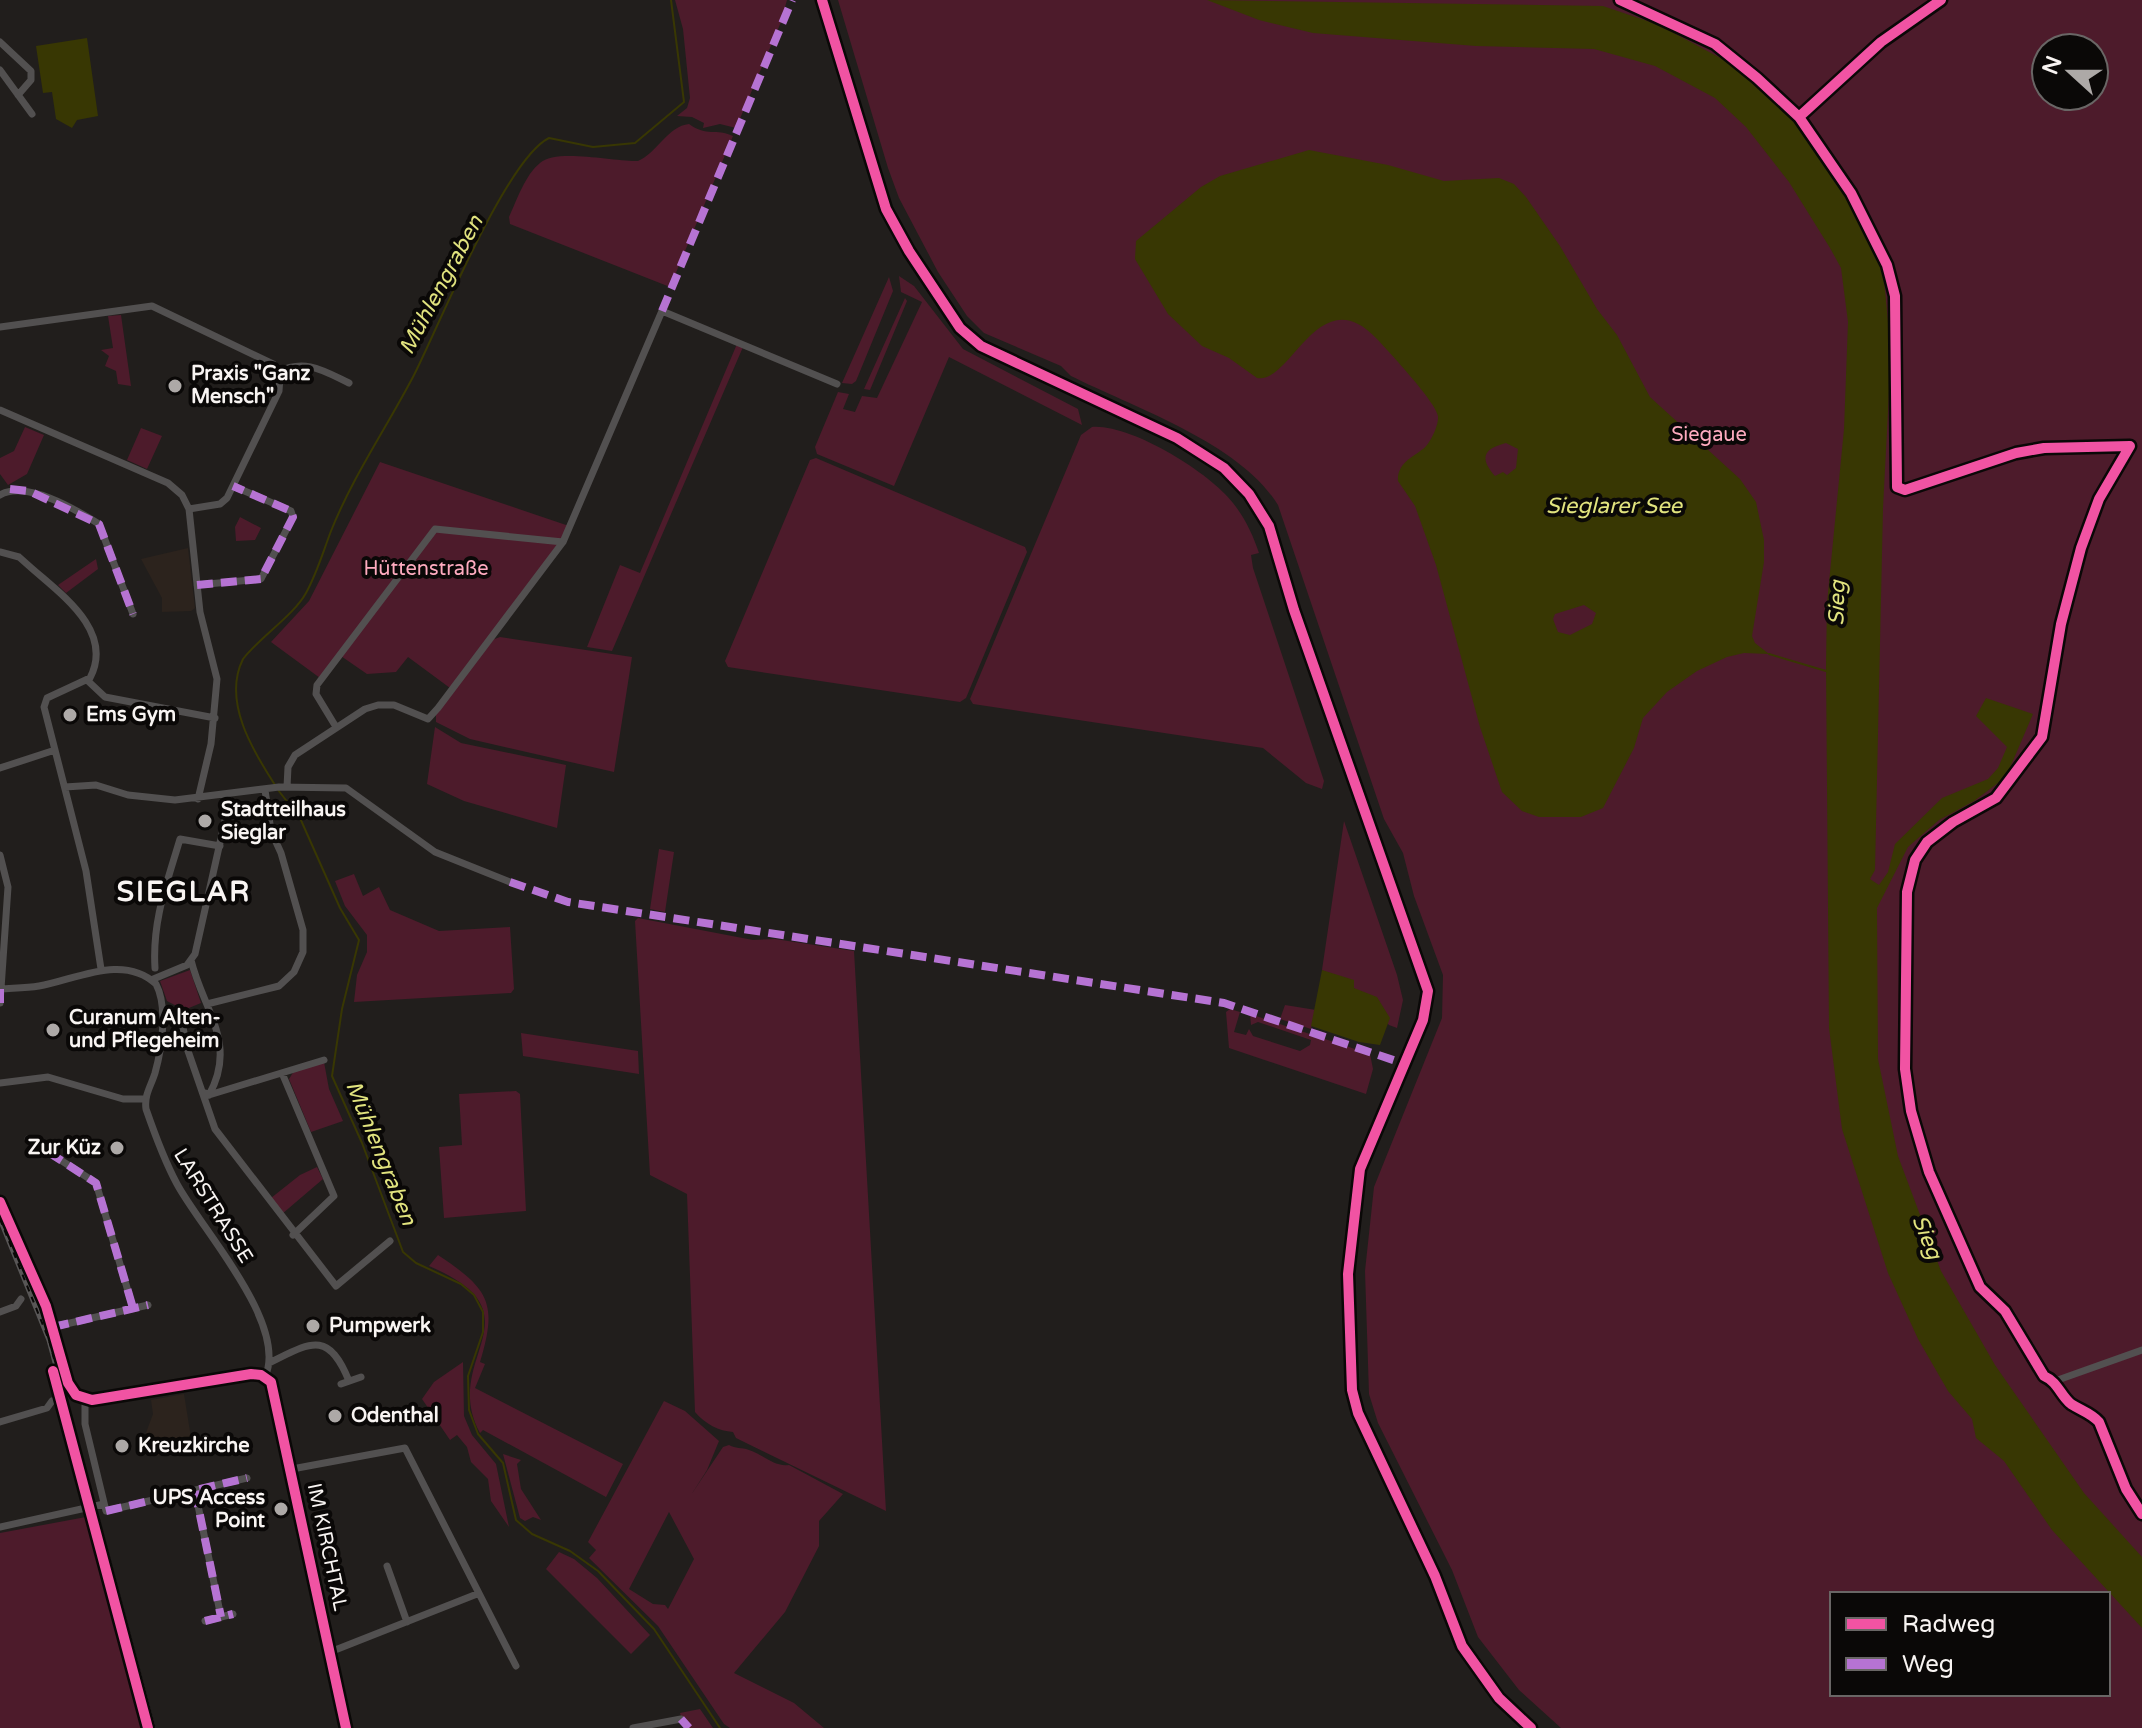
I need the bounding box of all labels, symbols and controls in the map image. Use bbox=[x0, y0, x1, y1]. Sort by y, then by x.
north arrow bbox=[2030, 32, 2110, 112]
text: N bbox=[2037, 52, 2068, 78]
water label: Mühlengraben bbox=[393, 211, 489, 359]
place label: Praxis "Ganz Mensch" bbox=[191, 362, 311, 409]
marker: Praxis "Ganz Mensch" bbox=[166, 377, 184, 395]
park label: Siegaue bbox=[1671, 423, 1747, 447]
water label: Sieglarer See bbox=[1546, 493, 1684, 519]
park label: Hüttenstraße bbox=[363, 557, 489, 581]
water label: Sieg bbox=[1823, 579, 1851, 626]
place label: Ems Gym bbox=[86, 703, 176, 727]
marker: Ems Gym bbox=[61, 706, 79, 724]
place label: Stadtteilhaus Sieglar bbox=[221, 798, 346, 845]
marker: Stadtteilhaus Sieglar bbox=[196, 812, 214, 830]
district label: SIEGLAR bbox=[117, 875, 251, 909]
place label: Curanum Alten- und Pflegeheim bbox=[69, 1006, 221, 1053]
marker: Curanum Alten- und Pflegeheim bbox=[44, 1021, 62, 1039]
water label: Mühlengraben bbox=[340, 1077, 422, 1230]
place label: Zur Küz bbox=[28, 1136, 101, 1160]
marker: Zur Küz bbox=[108, 1139, 126, 1157]
street label: LARSTRASSE bbox=[168, 1144, 258, 1268]
water label: Sieg bbox=[1906, 1211, 1948, 1264]
place label: Pumpwerk bbox=[329, 1314, 431, 1338]
marker: Pumpwerk bbox=[304, 1317, 322, 1335]
place label: Odenthal bbox=[351, 1404, 439, 1428]
marker: Odenthal bbox=[326, 1407, 344, 1425]
place label: Kreuzkirche bbox=[138, 1434, 250, 1458]
marker: Kreuzkirche bbox=[113, 1437, 131, 1455]
street label: IM KIRCHTAL bbox=[302, 1481, 352, 1614]
place label: UPS Access Point bbox=[153, 1486, 265, 1533]
marker: UPS Access Point bbox=[272, 1500, 290, 1518]
legend bbox=[1830, 1592, 2110, 1696]
text: Radweg bbox=[1902, 1610, 1995, 1639]
text: Weg bbox=[1902, 1650, 1954, 1679]

